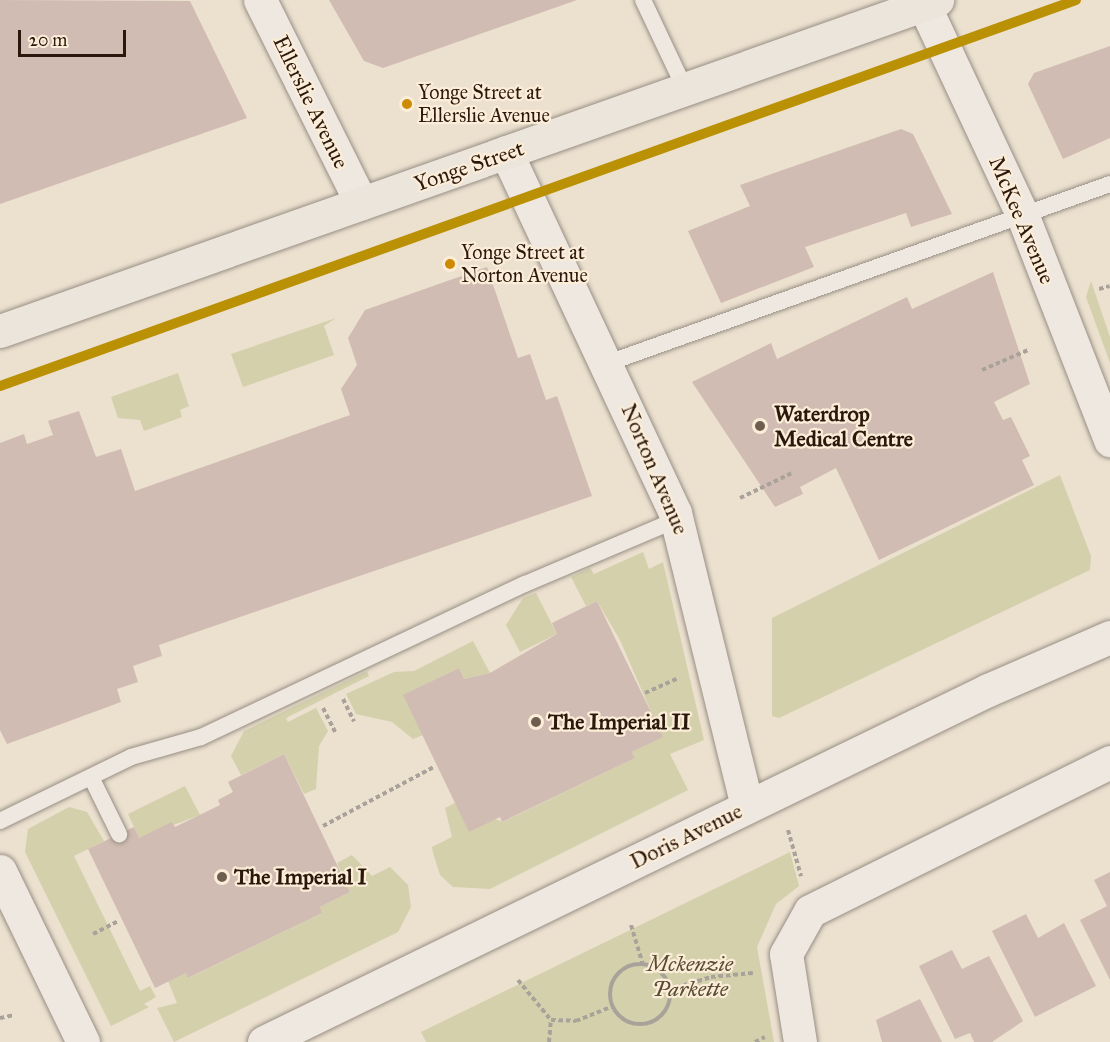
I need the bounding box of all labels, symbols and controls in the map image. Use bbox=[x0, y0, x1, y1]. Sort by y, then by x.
scale bar bbox=[21, 18, 129, 56]
text: 20 m bbox=[29, 29, 67, 51]
street label: Ellerslie Avenue bbox=[267, 31, 355, 173]
place label: Yonge Street at Ellerslie Avenue bbox=[418, 80, 550, 127]
marker: Yonge Street at Ellerslie Avenue bbox=[401, 98, 413, 110]
street label: Yonge Street bbox=[411, 135, 527, 197]
street label: McKee Avenue bbox=[983, 152, 1061, 288]
place label: Yonge Street at Norton Avenue bbox=[461, 240, 588, 287]
marker: Yonge Street at Norton Avenue bbox=[444, 258, 456, 270]
street label: Norton Avenue bbox=[616, 400, 694, 538]
place label: Waterdrop Medical Centre bbox=[774, 400, 913, 452]
marker: Waterdrop Medical Centre bbox=[751, 417, 769, 435]
place label: The Imperial II bbox=[548, 709, 690, 735]
marker: The Imperial II bbox=[529, 715, 543, 729]
street label: Doris Avenue bbox=[626, 797, 746, 875]
place label: The Imperial I bbox=[234, 864, 367, 890]
marker: The Imperial I bbox=[215, 870, 229, 884]
park label: Mckenzie Parkette bbox=[647, 950, 733, 1002]

